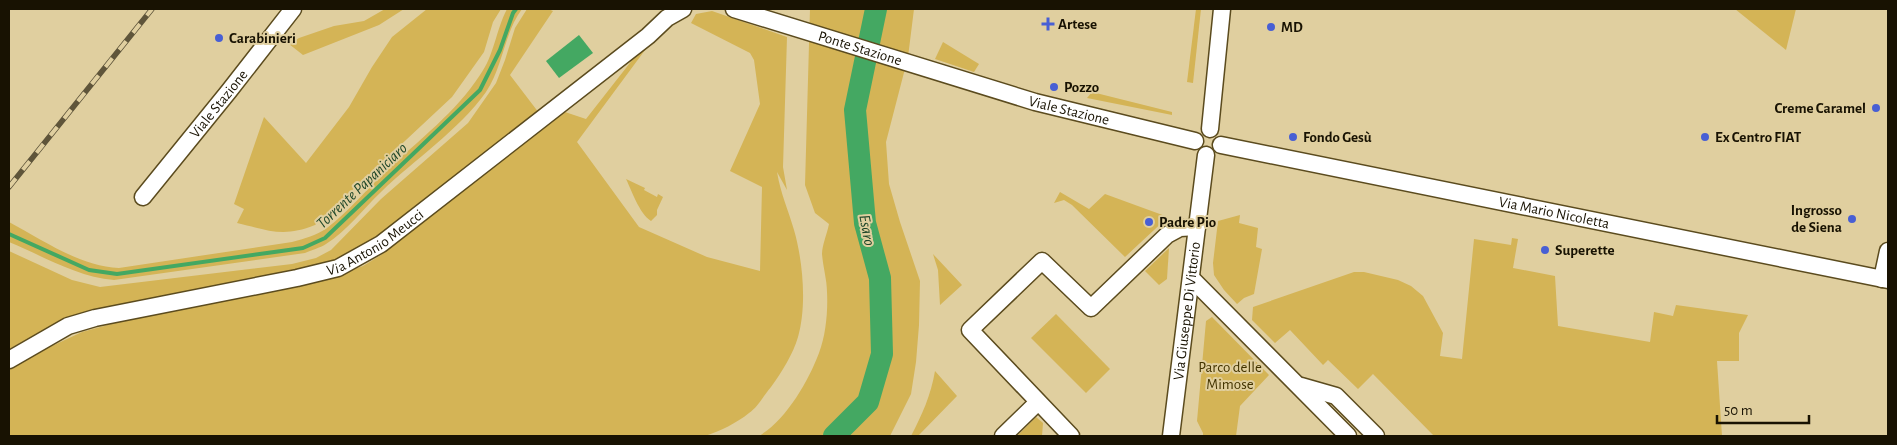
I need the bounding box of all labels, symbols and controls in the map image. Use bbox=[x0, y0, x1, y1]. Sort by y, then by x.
place label: Artese bbox=[1058, 17, 1097, 32]
marker: Artese bbox=[1042, 18, 1054, 30]
place label: MD bbox=[1281, 20, 1303, 35]
marker: MD bbox=[1265, 21, 1277, 33]
street label: Ponte Stazione bbox=[816, 28, 904, 68]
place label: Carabinieri bbox=[229, 31, 296, 46]
marker: Carabinieri bbox=[213, 32, 225, 44]
street label: Viale Stazione bbox=[187, 67, 251, 141]
place label: Pozzo bbox=[1064, 80, 1099, 95]
marker: Pozzo bbox=[1048, 81, 1060, 93]
street label: Viale Stazione bbox=[1027, 93, 1111, 128]
place label: Creme Caramel bbox=[1775, 101, 1866, 116]
marker: Creme Caramel bbox=[1870, 102, 1882, 114]
place label: Fondo Gesù bbox=[1303, 130, 1372, 145]
place label: Ex Centro FIAT bbox=[1715, 130, 1802, 145]
marker: Fondo Gesù bbox=[1287, 131, 1299, 143]
marker: Ex Centro FIAT bbox=[1699, 131, 1711, 143]
water label: Torrente Papaniciaro bbox=[313, 140, 411, 232]
street label: Via Mario Nicoletta bbox=[1497, 194, 1611, 231]
place label: Ingrosso de Siena bbox=[1791, 203, 1842, 235]
street label: Via Antonio Meucci bbox=[325, 207, 427, 278]
water label: Esaro bbox=[856, 213, 878, 247]
marker: Ingrosso de Siena bbox=[1846, 213, 1858, 225]
place label: Padre Pio bbox=[1159, 215, 1216, 230]
marker: Padre Pio bbox=[1143, 216, 1155, 228]
street label: Via Giuseppe Di Vittorio bbox=[1171, 241, 1203, 381]
place label: Superette bbox=[1555, 243, 1615, 258]
marker: Superette bbox=[1539, 244, 1551, 256]
park label: Parco delle Mimose bbox=[1198, 360, 1262, 392]
scale bar bbox=[1717, 392, 1810, 424]
text: 50 m bbox=[1724, 403, 1753, 418]

